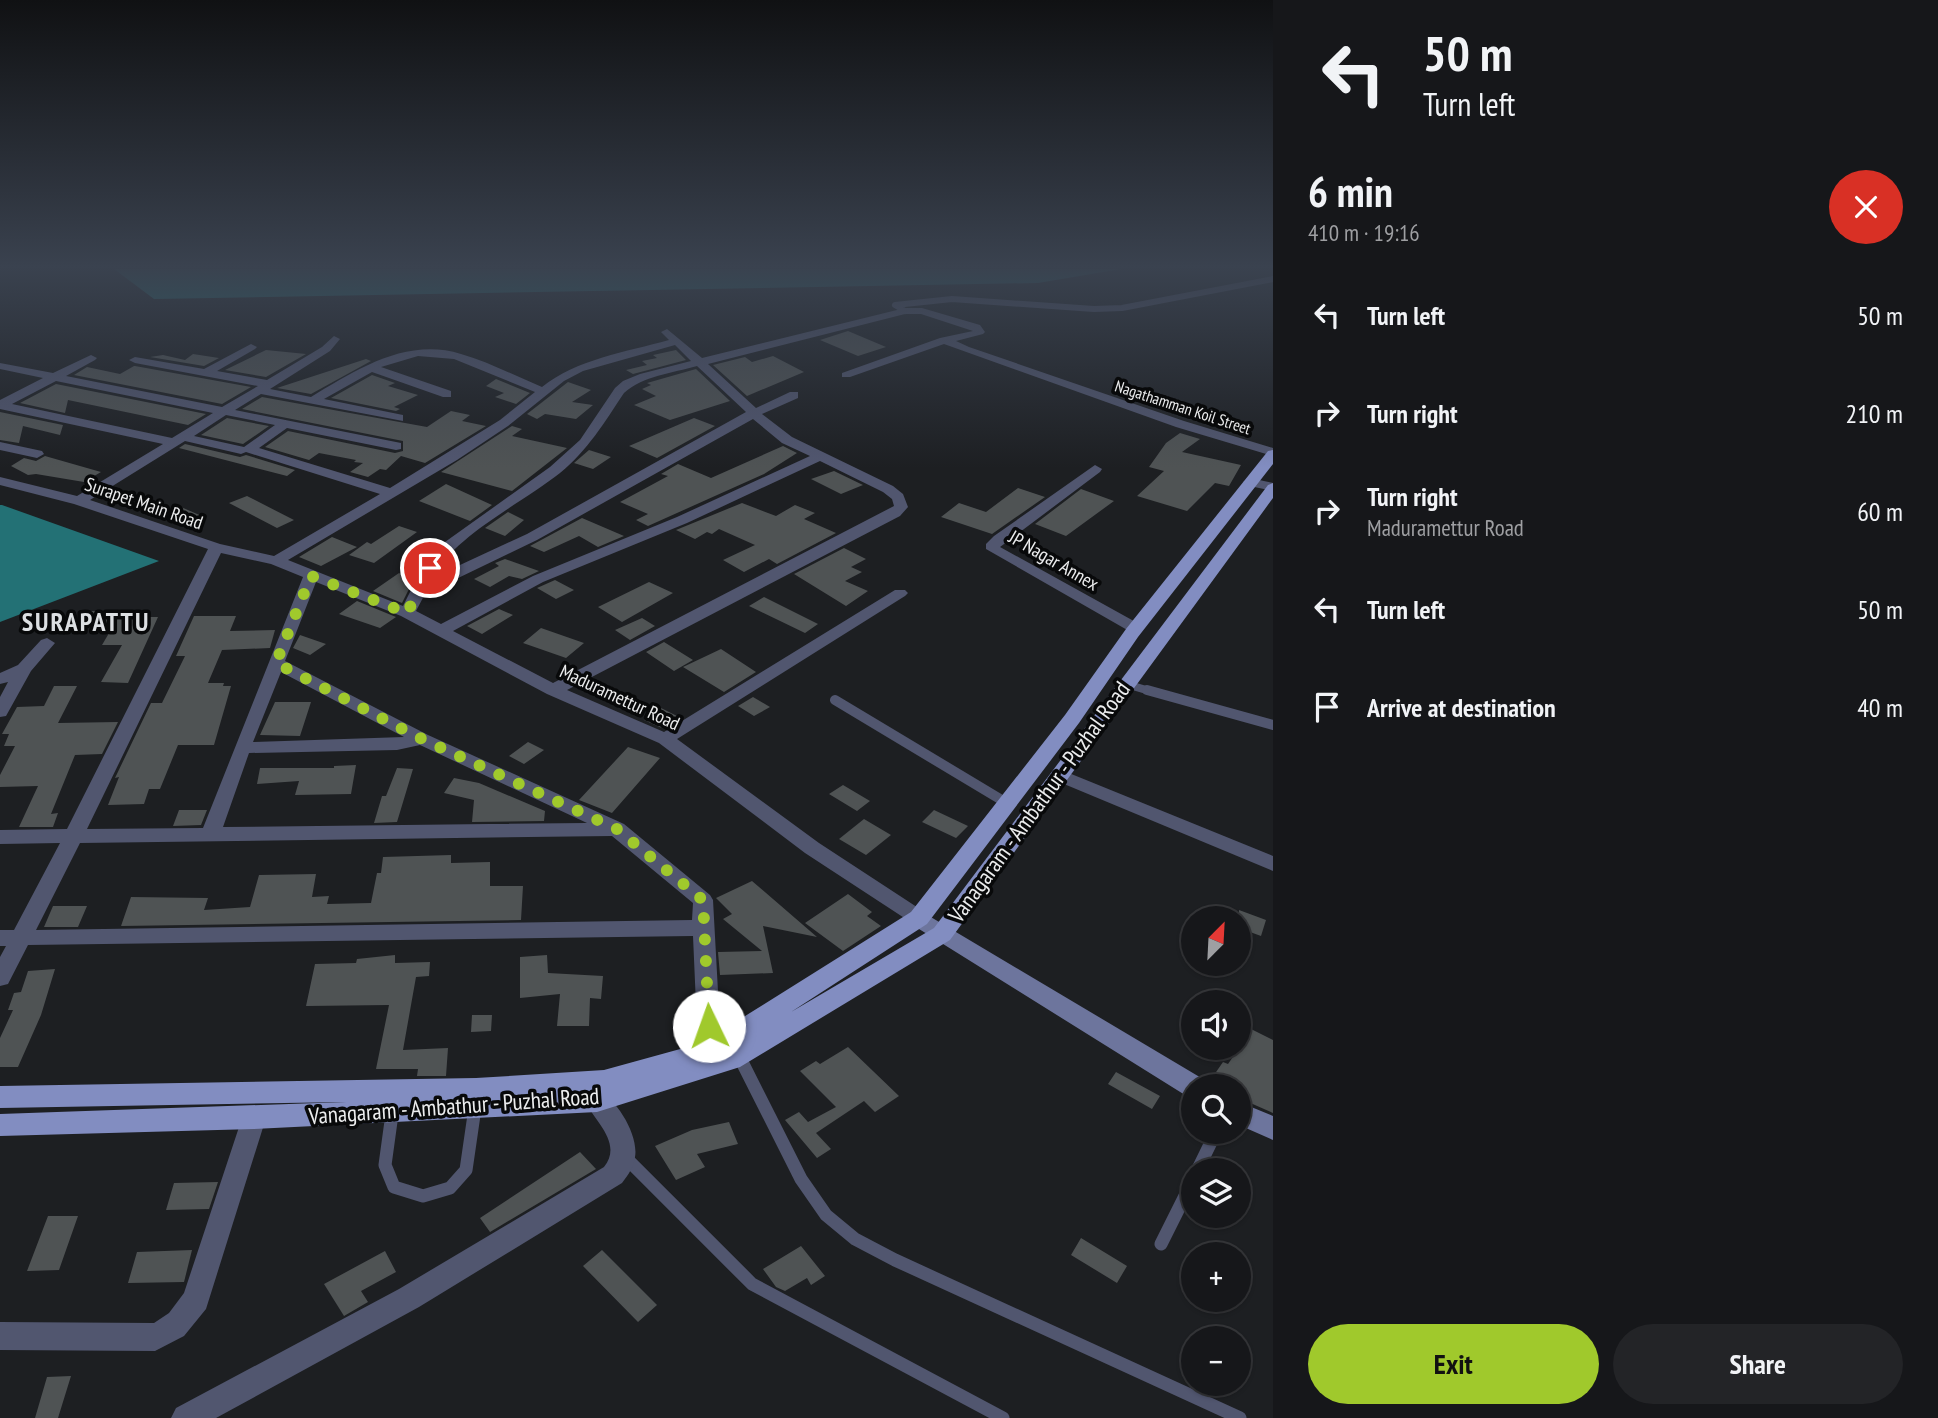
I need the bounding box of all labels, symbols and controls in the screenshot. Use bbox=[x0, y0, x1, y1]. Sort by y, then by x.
text: 50 m bbox=[1423, 21, 1512, 85]
icon: left bbox=[1308, 28, 1399, 119]
text: Turn left bbox=[1423, 83, 1515, 125]
text: 6 min bbox=[1308, 164, 1393, 219]
button: close bbox=[1829, 170, 1903, 244]
text: 410 m · 19:16 bbox=[1308, 218, 1420, 247]
icon: left bbox=[1308, 296, 1346, 334]
text: Turn left bbox=[1367, 299, 1445, 332]
text: 50 m bbox=[1857, 299, 1903, 332]
street label: Nagathamman Koil Street bbox=[1113, 376, 1254, 439]
icon: right bbox=[1308, 394, 1346, 432]
text: Turn right bbox=[1367, 397, 1458, 430]
text: 210 m bbox=[1845, 397, 1903, 430]
street label: Surapet Main Road bbox=[82, 472, 206, 534]
text: Turn right bbox=[1367, 480, 1458, 513]
icon: right bbox=[1308, 492, 1346, 530]
text: 60 m bbox=[1857, 495, 1903, 528]
text: Maduramettur Road bbox=[1367, 513, 1524, 542]
street label: JP Nagar Annex bbox=[1004, 524, 1103, 595]
pin bbox=[400, 538, 460, 598]
icon: arrive bbox=[411, 549, 449, 587]
icon: left bbox=[1308, 590, 1346, 628]
text: Turn left bbox=[1367, 593, 1445, 626]
text: 50 m bbox=[1857, 593, 1903, 626]
district label: SURAPATTU bbox=[22, 605, 150, 638]
street label: Maduramettur Road bbox=[556, 659, 684, 735]
street label: Vanagaram - Ambathur - Puzhal Road bbox=[941, 675, 1136, 929]
icon: arrive bbox=[1308, 688, 1346, 726]
text: Arrive at destination bbox=[1367, 691, 1556, 724]
text: 40 m bbox=[1857, 691, 1903, 724]
north arrow bbox=[1181, 906, 1251, 976]
map controls bbox=[1181, 906, 1251, 1396]
position arrow bbox=[672, 989, 746, 1063]
button: sound bbox=[1181, 990, 1251, 1060]
button: search bbox=[1181, 1074, 1251, 1144]
street label: Vanagaram - Ambathur - Puzhal Road bbox=[307, 1081, 600, 1130]
button: layers bbox=[1181, 1158, 1251, 1228]
button: + bbox=[1181, 1242, 1251, 1312]
button: Exit bbox=[1308, 1324, 1599, 1404]
button: Share bbox=[1613, 1324, 1903, 1404]
button: − bbox=[1181, 1326, 1251, 1396]

